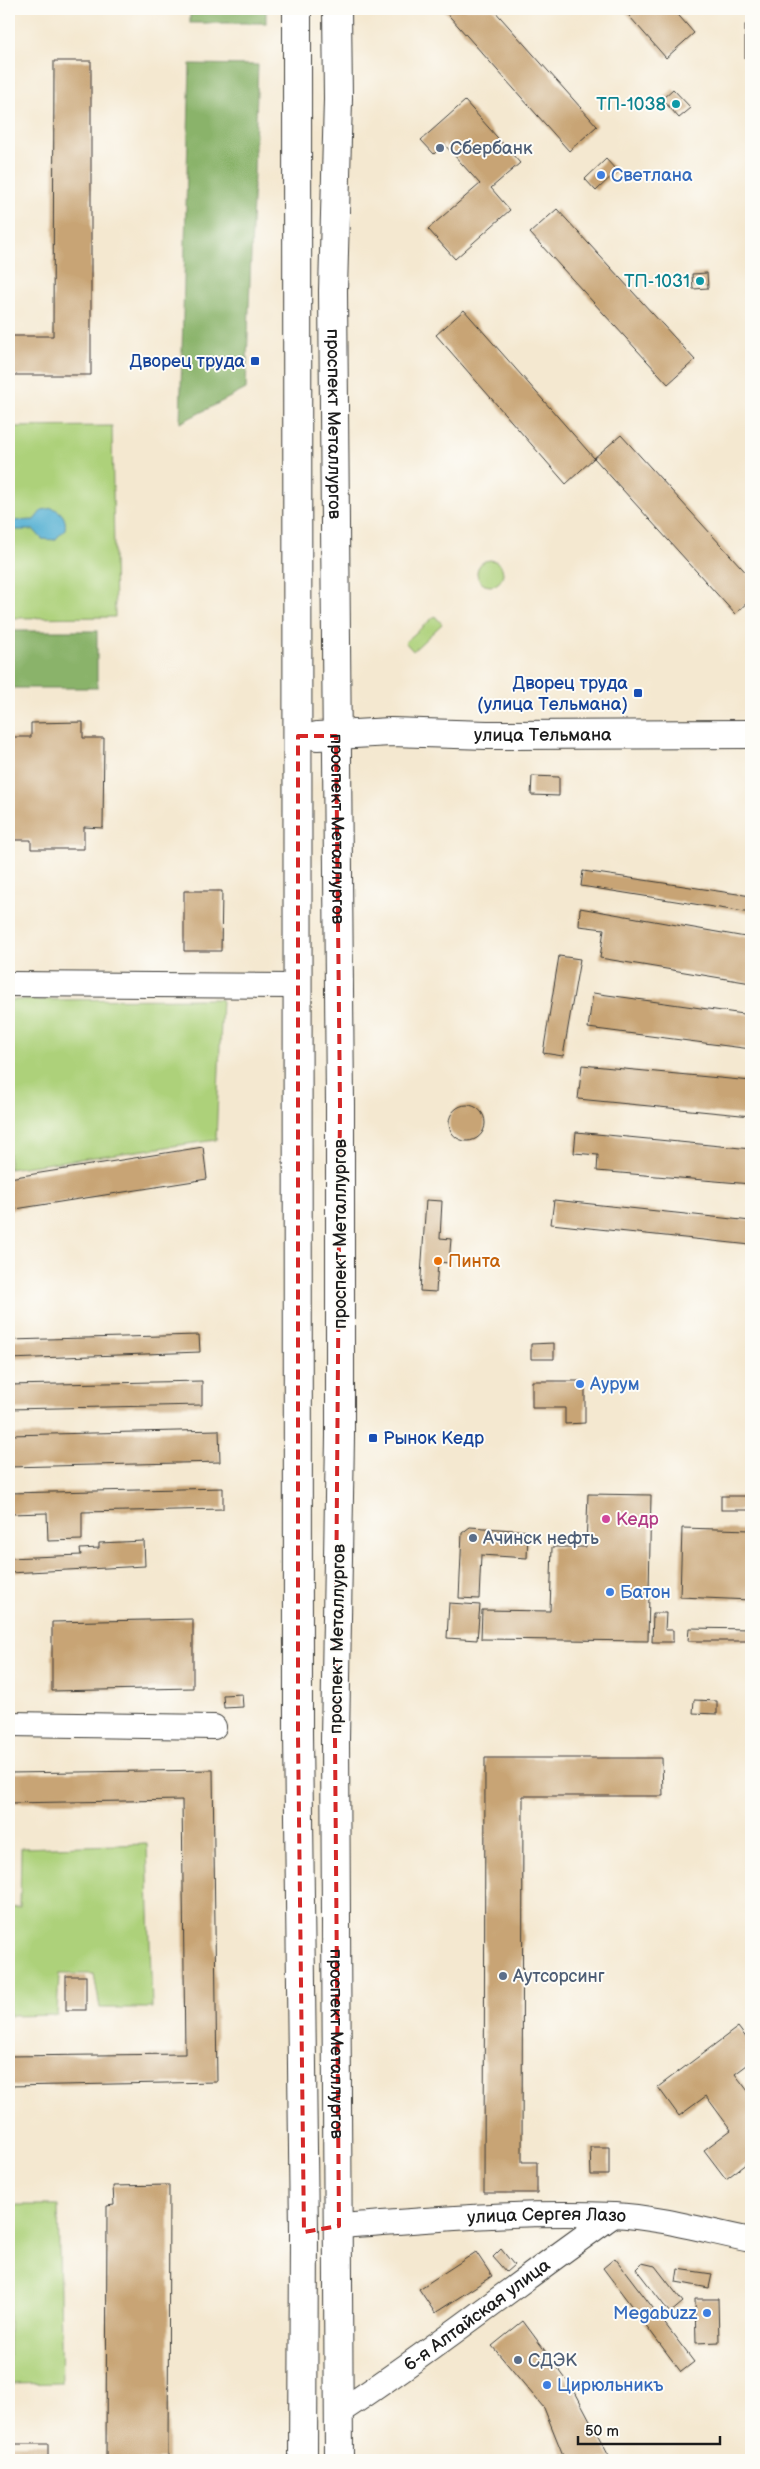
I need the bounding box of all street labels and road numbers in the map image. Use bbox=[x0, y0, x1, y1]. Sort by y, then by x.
street label: проспект Металлургов bbox=[322, 329, 345, 520]
street label: улица Тельмана bbox=[474, 725, 612, 746]
street label: проспект Металлургов bbox=[326, 734, 348, 925]
street label: проспект Металлургов bbox=[330, 1138, 351, 1329]
street label: проспект Металлургов bbox=[325, 1543, 350, 1734]
street label: проспект Металлургов bbox=[325, 1949, 347, 2140]
street label: улица Сергея Лазо bbox=[467, 2204, 627, 2228]
street label: 6-я Алтайская улица bbox=[400, 2254, 554, 2376]

